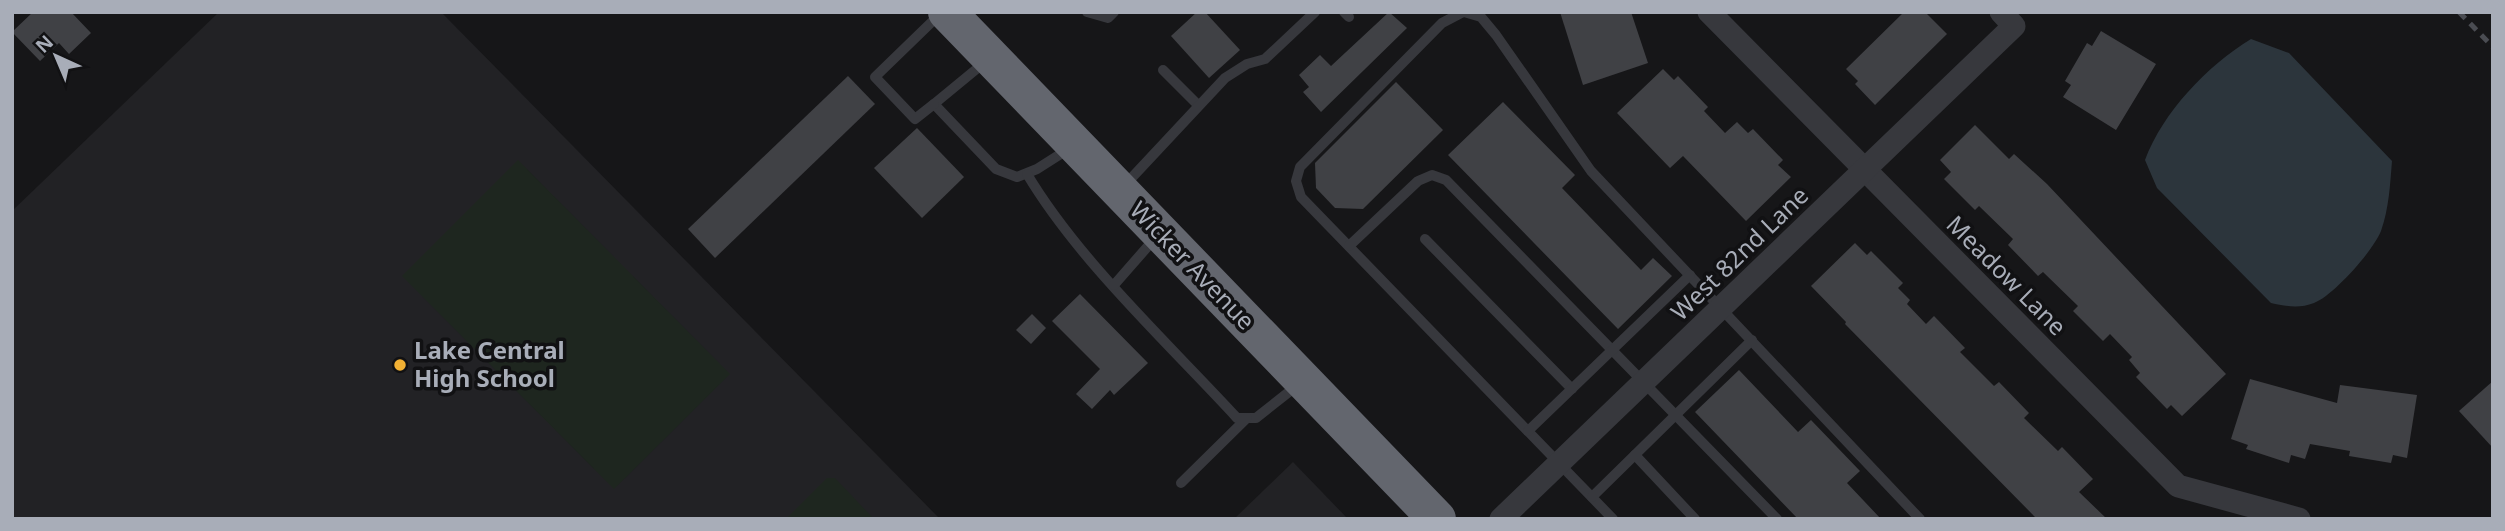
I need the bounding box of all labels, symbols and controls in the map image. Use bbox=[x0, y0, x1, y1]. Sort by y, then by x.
north arrow bbox=[21, 21, 91, 91]
text: N bbox=[30, 29, 59, 58]
street label: West 82nd Lane bbox=[1663, 179, 1815, 327]
street label: Wicker Avenue bbox=[1123, 193, 1263, 336]
street label: Meadow Lane bbox=[1940, 208, 2074, 342]
place label: Lake Central High School bbox=[414, 333, 565, 394]
marker: Lake Central High School bbox=[392, 357, 408, 373]

